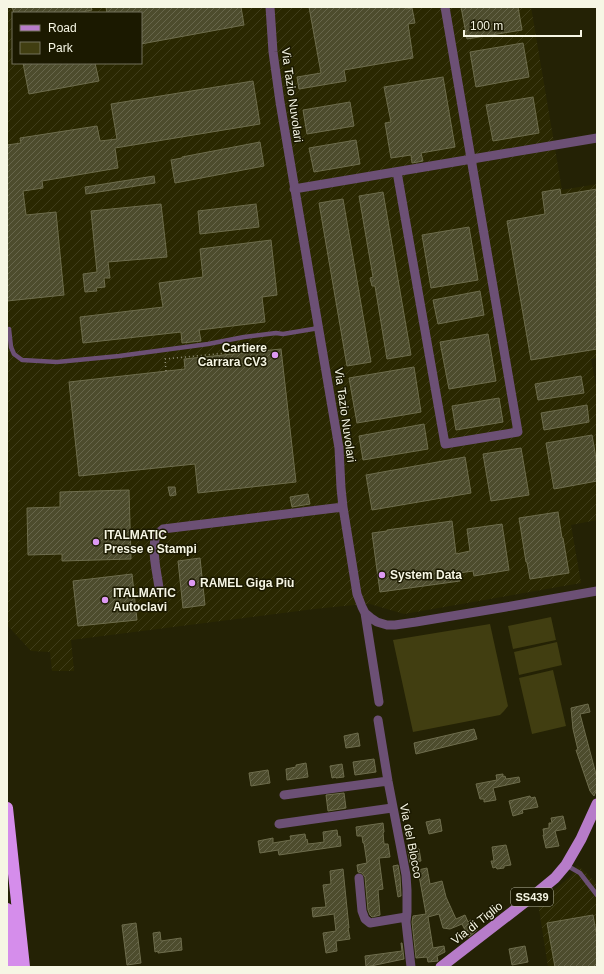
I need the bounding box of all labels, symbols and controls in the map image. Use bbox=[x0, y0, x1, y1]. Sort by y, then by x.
legend bbox=[12, 12, 142, 64]
scale bar bbox=[464, 12, 581, 38]
text: 100 m bbox=[470, 19, 503, 33]
text: Road bbox=[48, 21, 77, 35]
text: Park bbox=[48, 41, 74, 55]
street label: Via Tazio Nuvolari bbox=[278, 47, 306, 143]
place label: Cartiere Carrara CV3 bbox=[198, 341, 267, 369]
marker: Cartiere Carrara CV3 bbox=[270, 350, 280, 360]
street label: Via Tazio Nuvolari bbox=[331, 367, 359, 463]
place label: ITALMATIC Presse e Stampi bbox=[104, 528, 197, 556]
marker: ITALMATIC Presse e Stampi bbox=[91, 537, 101, 547]
place label: System Data bbox=[390, 568, 462, 582]
marker: System Data bbox=[377, 570, 387, 580]
place label: RAMEL Giga Più bbox=[200, 576, 294, 590]
marker: RAMEL Giga Più bbox=[187, 578, 197, 588]
place label: ITALMATIC Autoclavi bbox=[113, 586, 176, 614]
marker: ITALMATIC Autoclavi bbox=[100, 595, 110, 605]
street label: Via del Blocco bbox=[397, 802, 425, 880]
road number: SS439 bbox=[511, 888, 553, 906]
street label: Via di Tiglio bbox=[449, 898, 506, 947]

